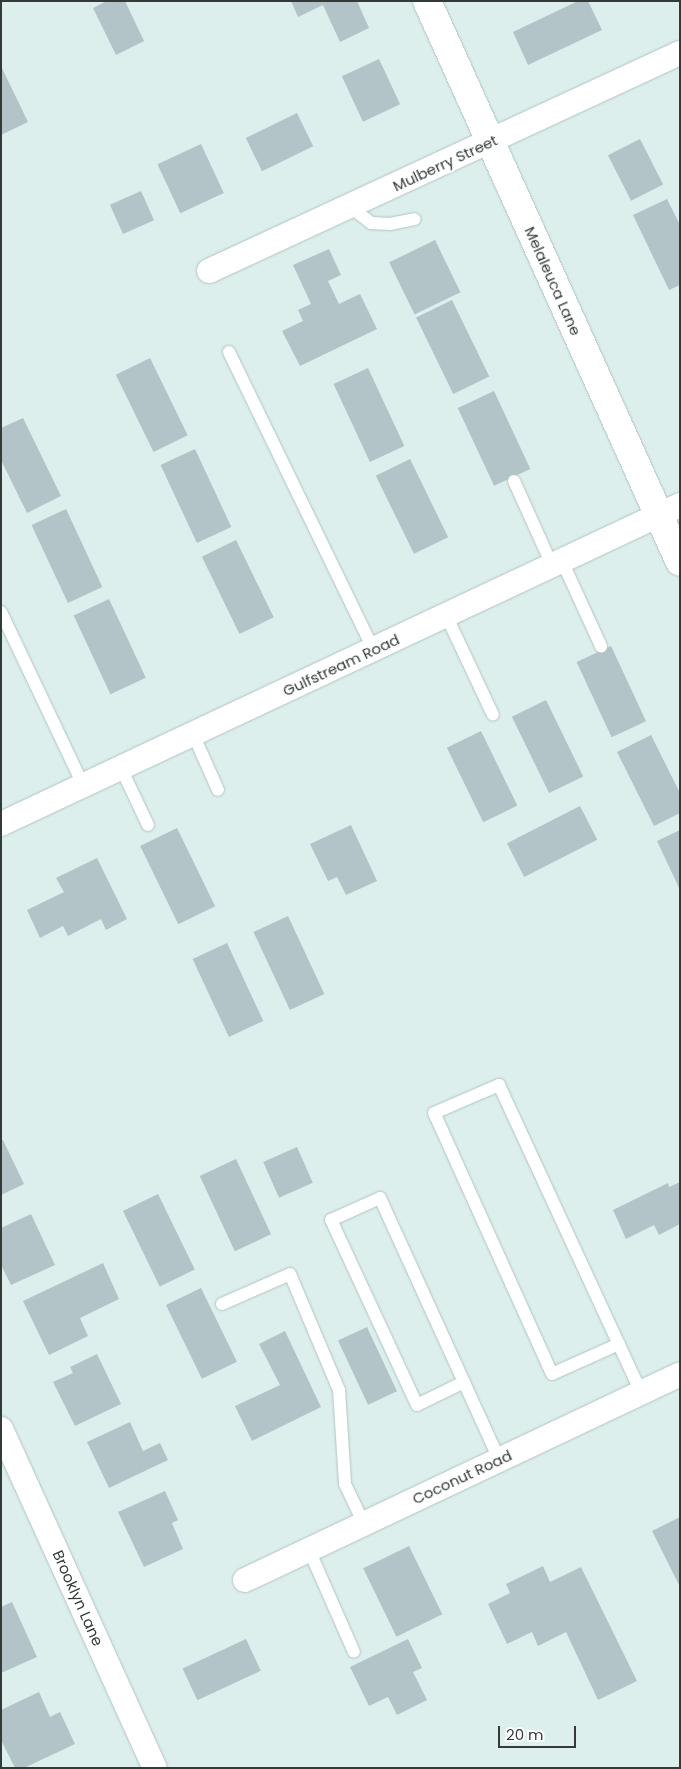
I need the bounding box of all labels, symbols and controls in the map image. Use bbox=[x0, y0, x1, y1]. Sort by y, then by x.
street label: Mulberry Street bbox=[390, 131, 500, 195]
street label: Melaleuca Lane bbox=[521, 224, 585, 338]
street label: Gulfstream Road bbox=[280, 630, 402, 700]
street label: Coconut Road bbox=[409, 1446, 515, 1508]
street label: Brooklyn Lane bbox=[49, 1547, 107, 1649]
scale bar bbox=[501, 1716, 578, 1748]
text: 20 m bbox=[506, 1724, 544, 1745]

